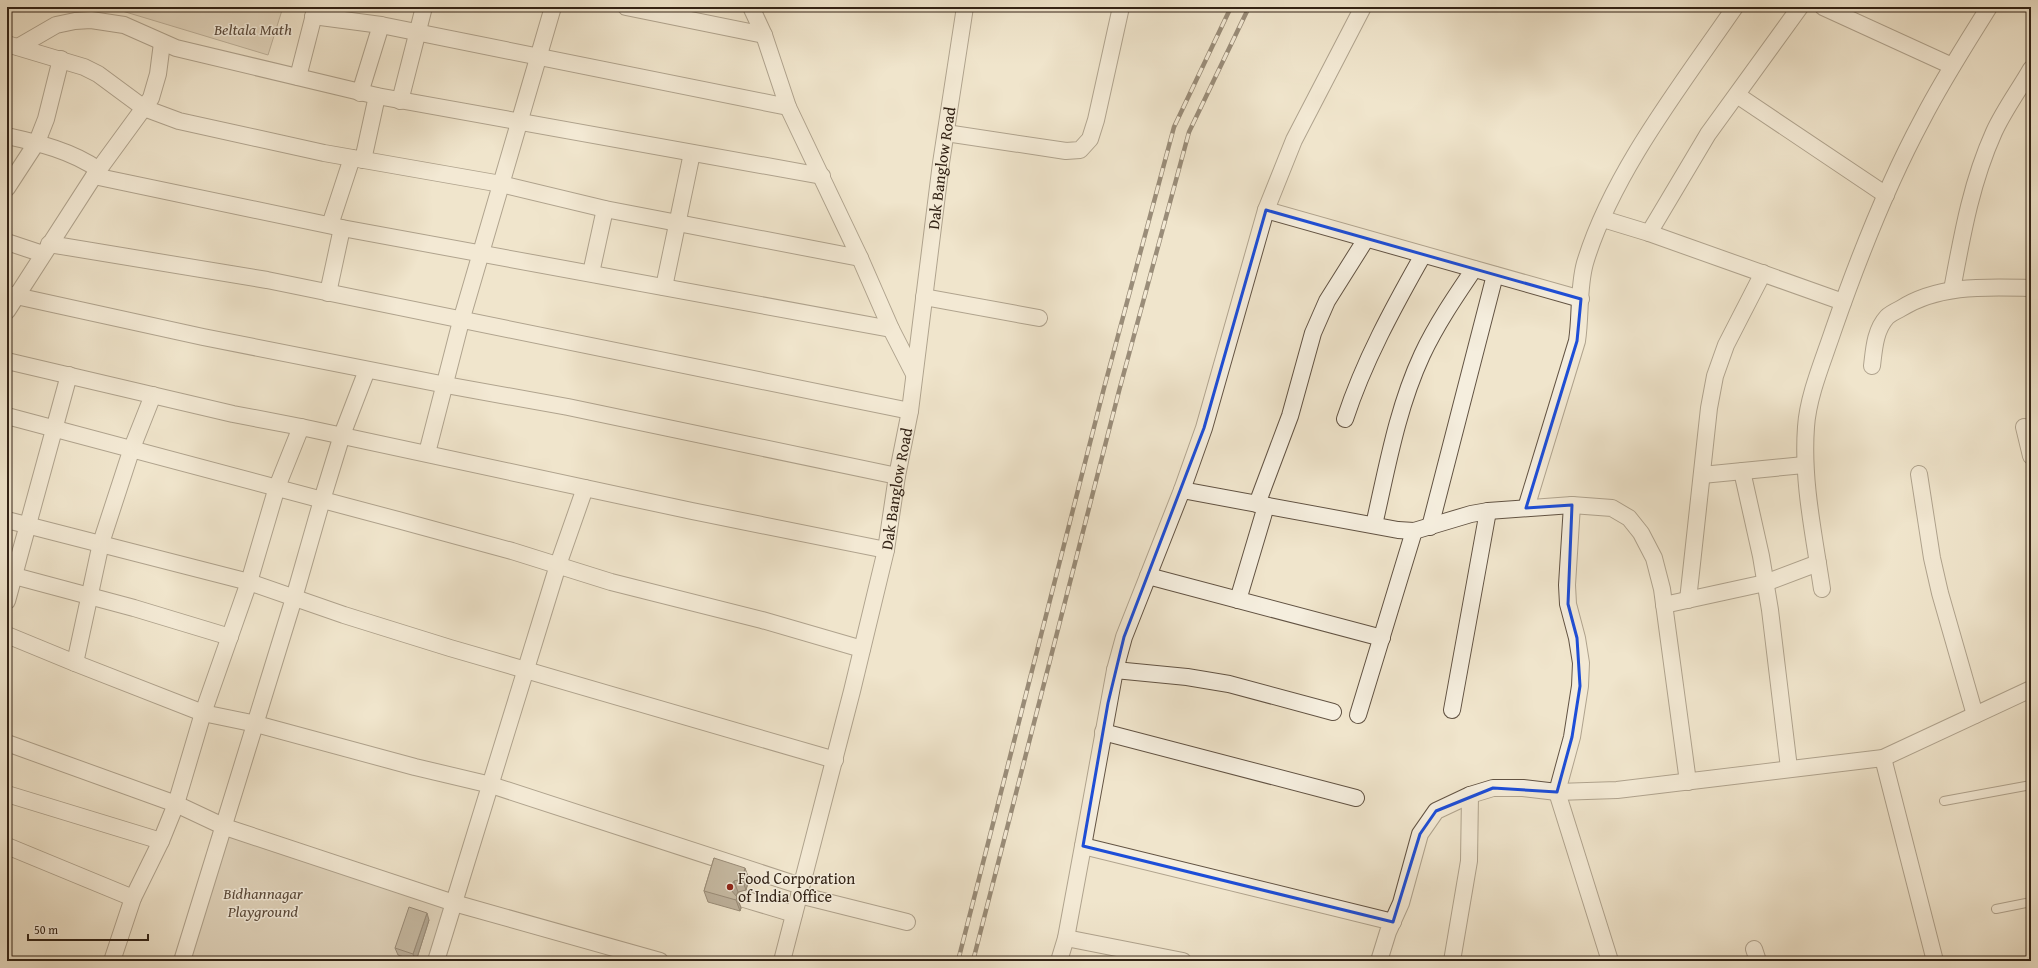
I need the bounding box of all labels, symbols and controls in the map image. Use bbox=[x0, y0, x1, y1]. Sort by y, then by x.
park label: Beltala Math bbox=[213, 17, 292, 41]
street label: Dak Banglow Road bbox=[921, 105, 962, 231]
street label: Dak Banglow Road bbox=[874, 425, 918, 551]
place label: Food Corporation of India Office bbox=[738, 866, 855, 908]
park label: Bidhannagar Playground bbox=[222, 881, 304, 923]
marker: Food Corporation of India Office bbox=[725, 882, 735, 892]
scale bar bbox=[28, 916, 148, 942]
text: 50 m bbox=[34, 921, 58, 938]

